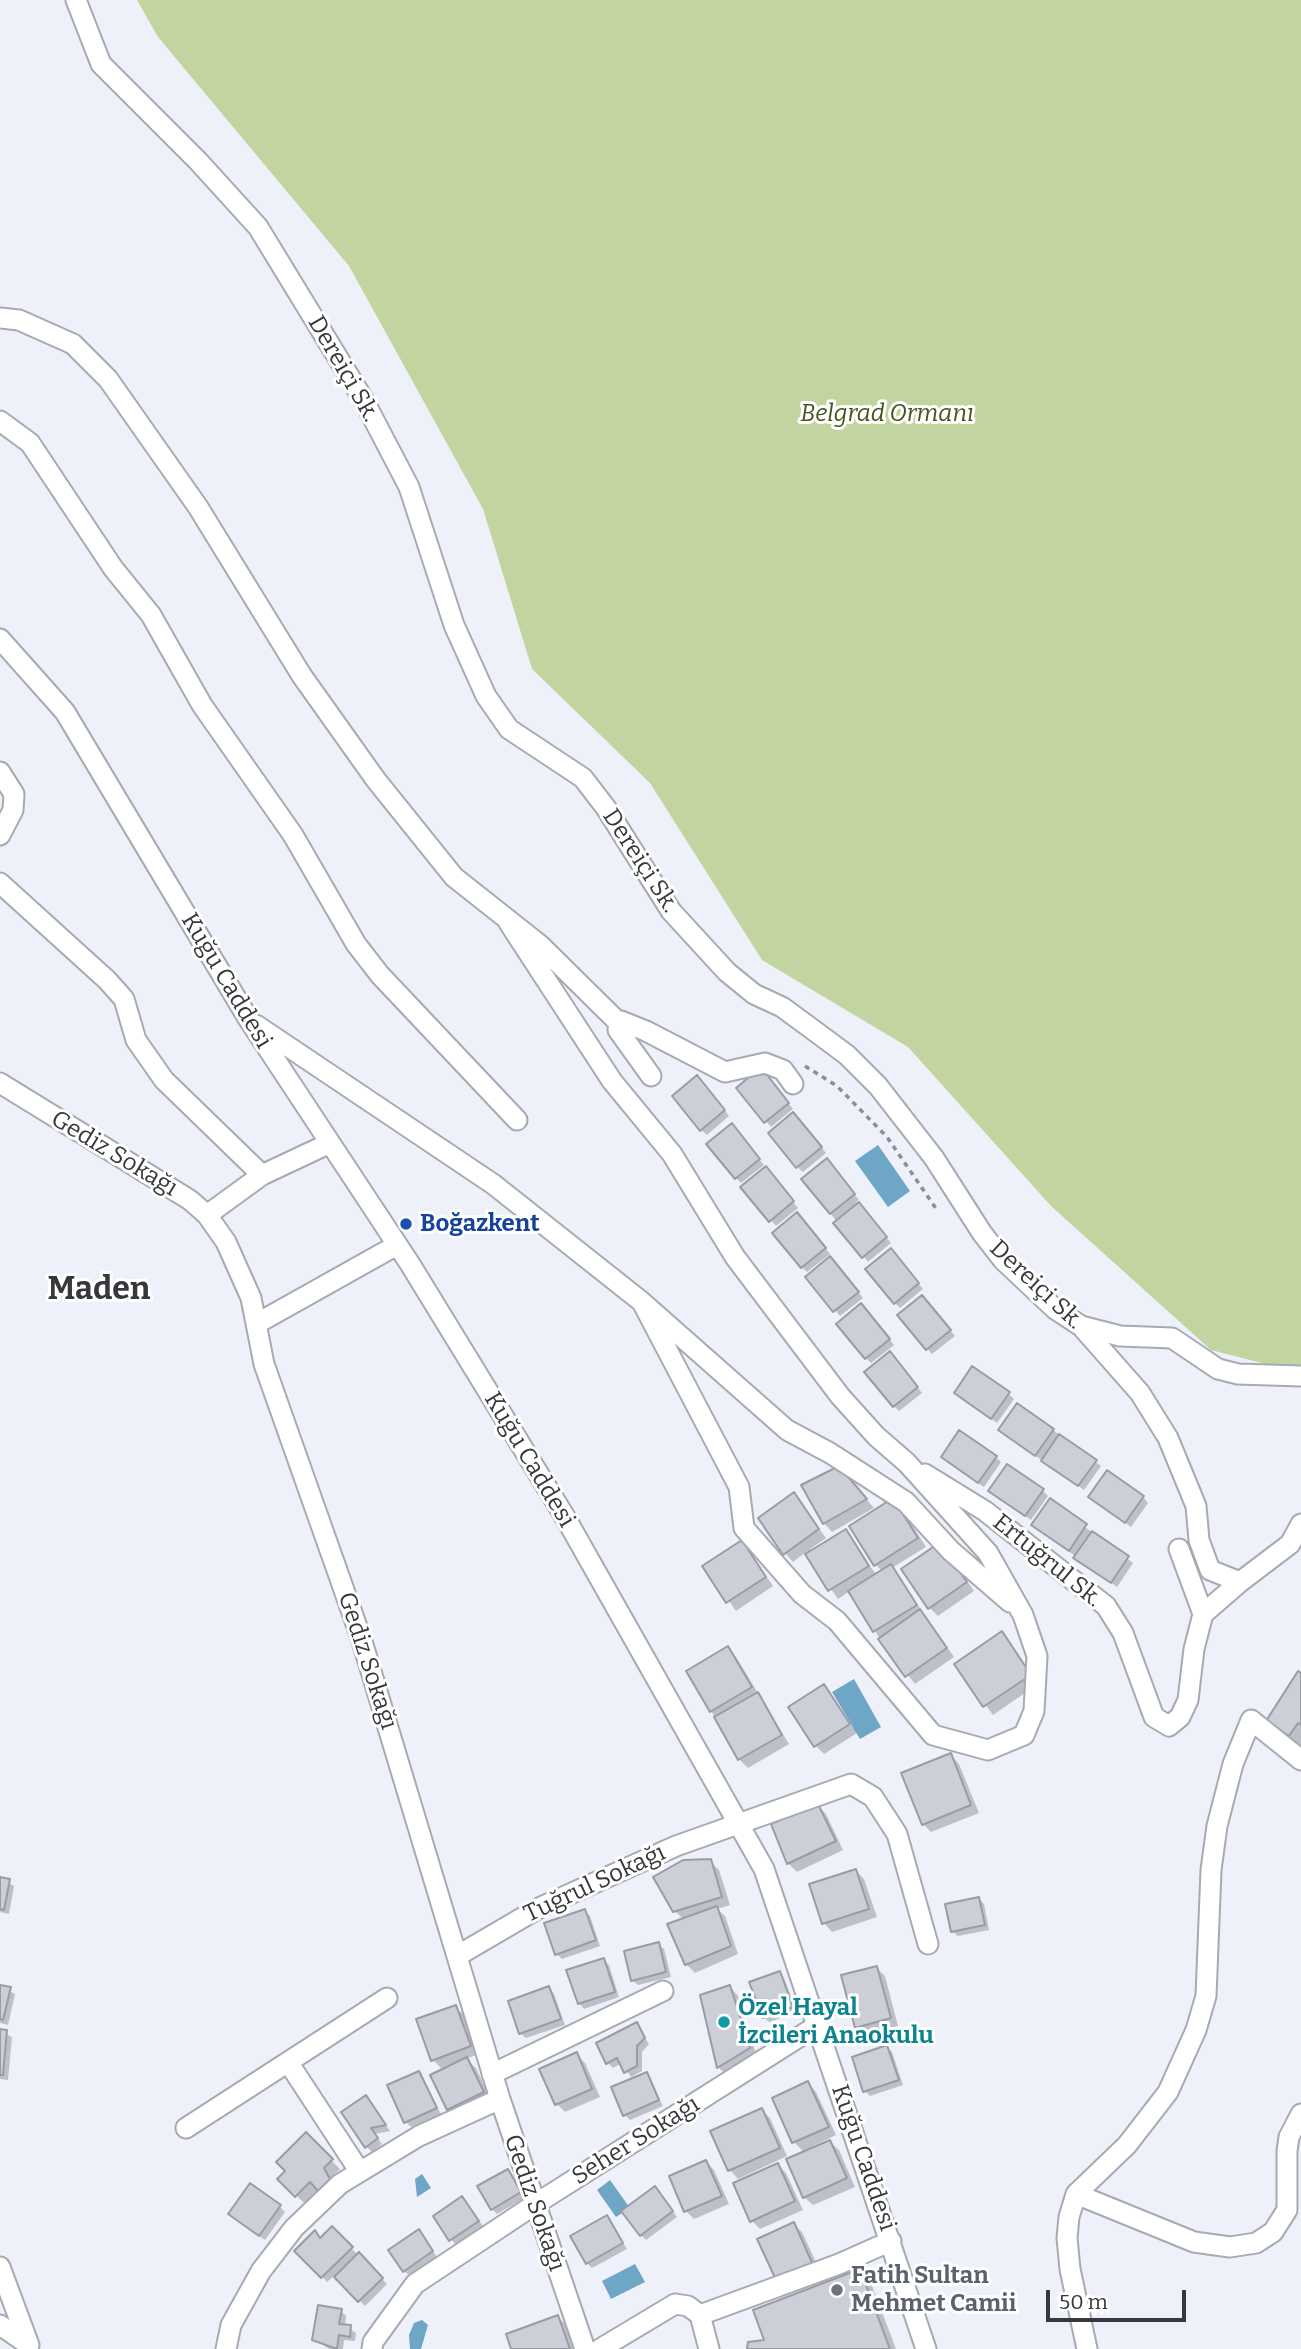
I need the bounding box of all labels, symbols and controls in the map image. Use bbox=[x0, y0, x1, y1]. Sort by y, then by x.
street label: Dereiçi Sk. bbox=[301, 311, 385, 427]
park label: Belgrad Ormanı bbox=[800, 400, 974, 428]
street label: Dereiçi Sk. bbox=[596, 804, 684, 918]
street label: Kuğu Caddesi bbox=[174, 908, 278, 1054]
street label: Gediz Sokağı bbox=[45, 1105, 183, 1203]
place label: Boğazkent bbox=[420, 1210, 540, 1238]
marker: Boğazkent bbox=[398, 1216, 414, 1232]
street label: Dereiçi Sk. bbox=[983, 1234, 1089, 1336]
district label: Maden bbox=[48, 1271, 150, 1309]
street label: Kuğu Caddesi bbox=[477, 1387, 581, 1533]
street label: Ertuğrul Sk. bbox=[987, 1508, 1107, 1614]
street label: Gediz Sokağı bbox=[331, 1589, 403, 1733]
street label: Tuğrul Sokağı bbox=[520, 1839, 670, 1929]
place label: Özel Hayal İzcileri Anaokulu bbox=[738, 1994, 934, 2050]
marker: Özel Hayal İzcileri Anaokulu bbox=[716, 2014, 732, 2030]
street label: Kuğu Caddesi bbox=[825, 2081, 901, 2235]
street label: Seher Sokağı bbox=[567, 2090, 705, 2192]
street label: Gediz Sokağı bbox=[497, 2131, 571, 2275]
place label: Fatih Sultan Mehmet Camii bbox=[851, 2262, 1016, 2318]
scale bar bbox=[1049, 2276, 1189, 2320]
marker: Fatih Sultan Mehmet Camii bbox=[829, 2282, 845, 2298]
text: 50 m bbox=[1059, 2289, 1108, 2315]

